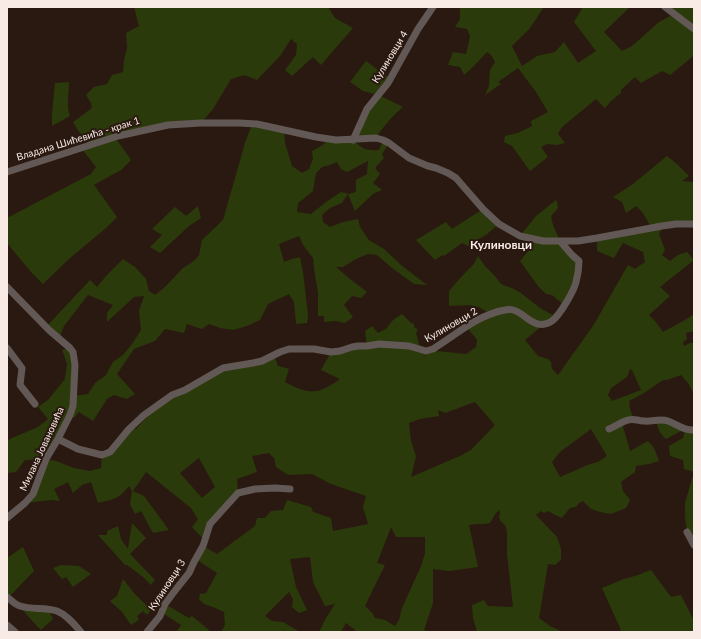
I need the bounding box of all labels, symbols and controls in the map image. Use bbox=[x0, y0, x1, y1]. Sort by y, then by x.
street label: Кулиновци 4 bbox=[370, 29, 410, 85]
street label: Владана Шићевића - крак 1 bbox=[15, 115, 141, 163]
district label: Кулиновци bbox=[470, 238, 532, 252]
street label: Кулиновци 2 bbox=[422, 305, 480, 345]
street label: Милана Јовановића bbox=[17, 405, 67, 493]
street label: Кулиновци 3 bbox=[146, 557, 188, 613]

